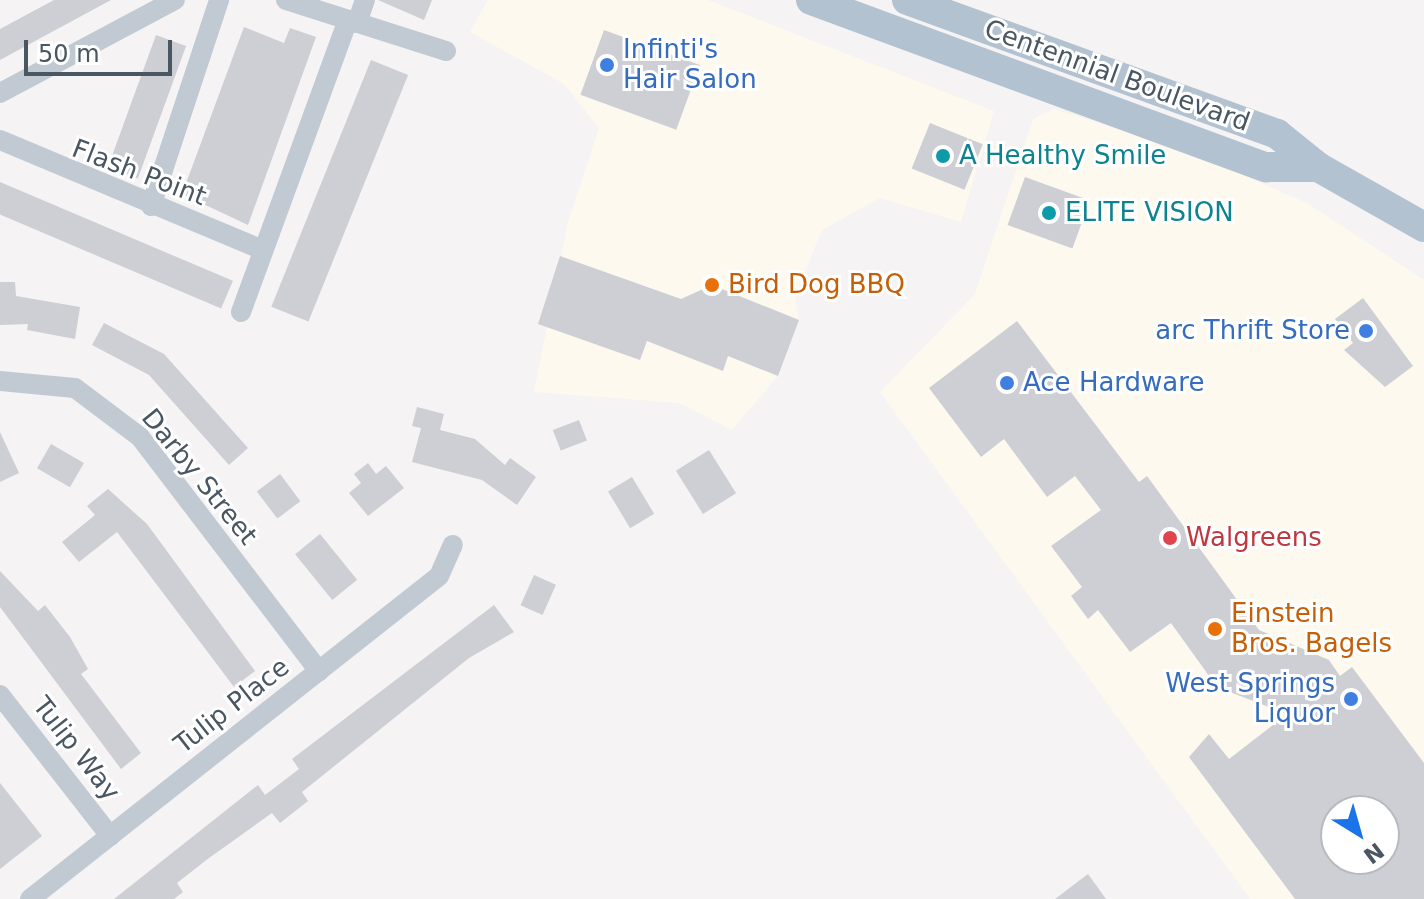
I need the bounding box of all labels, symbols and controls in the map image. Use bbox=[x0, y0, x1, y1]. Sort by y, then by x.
street label: Centennial Boulevard bbox=[980, 13, 1254, 139]
scale bar bbox=[28, 24, 176, 74]
place label: Infinti's Hair Salon bbox=[623, 34, 757, 96]
text: 50 m bbox=[38, 40, 100, 68]
marker: Infinti's Hair Salon bbox=[598, 56, 616, 74]
street label: Flash Point bbox=[68, 133, 210, 213]
place label: A Healthy Smile bbox=[959, 140, 1166, 172]
marker: A Healthy Smile bbox=[934, 147, 952, 165]
place label: ELITE VISION bbox=[1065, 197, 1234, 229]
marker: ELITE VISION bbox=[1040, 204, 1058, 222]
place label: Bird Dog BBQ bbox=[728, 269, 905, 301]
marker: Bird Dog BBQ bbox=[703, 276, 721, 294]
place label: arc Thrift Store bbox=[1155, 315, 1350, 347]
marker: arc Thrift Store bbox=[1357, 322, 1375, 340]
place label: Ace Hardware bbox=[1023, 367, 1204, 399]
marker: Ace Hardware bbox=[998, 374, 1016, 392]
street label: Darby Street bbox=[135, 403, 263, 551]
place label: Walgreens bbox=[1186, 522, 1322, 554]
marker: Walgreens bbox=[1161, 529, 1179, 547]
place label: Einstein Bros. Bagels bbox=[1231, 598, 1392, 660]
marker: Einstein Bros. Bagels bbox=[1206, 620, 1224, 638]
street label: Tulip Place bbox=[169, 652, 295, 760]
place label: West Springs Liquor bbox=[1165, 668, 1335, 730]
marker: West Springs Liquor bbox=[1342, 690, 1360, 708]
street label: Tulip Way bbox=[26, 691, 126, 807]
north arrow bbox=[1320, 795, 1400, 875]
text: N bbox=[1359, 837, 1388, 868]

